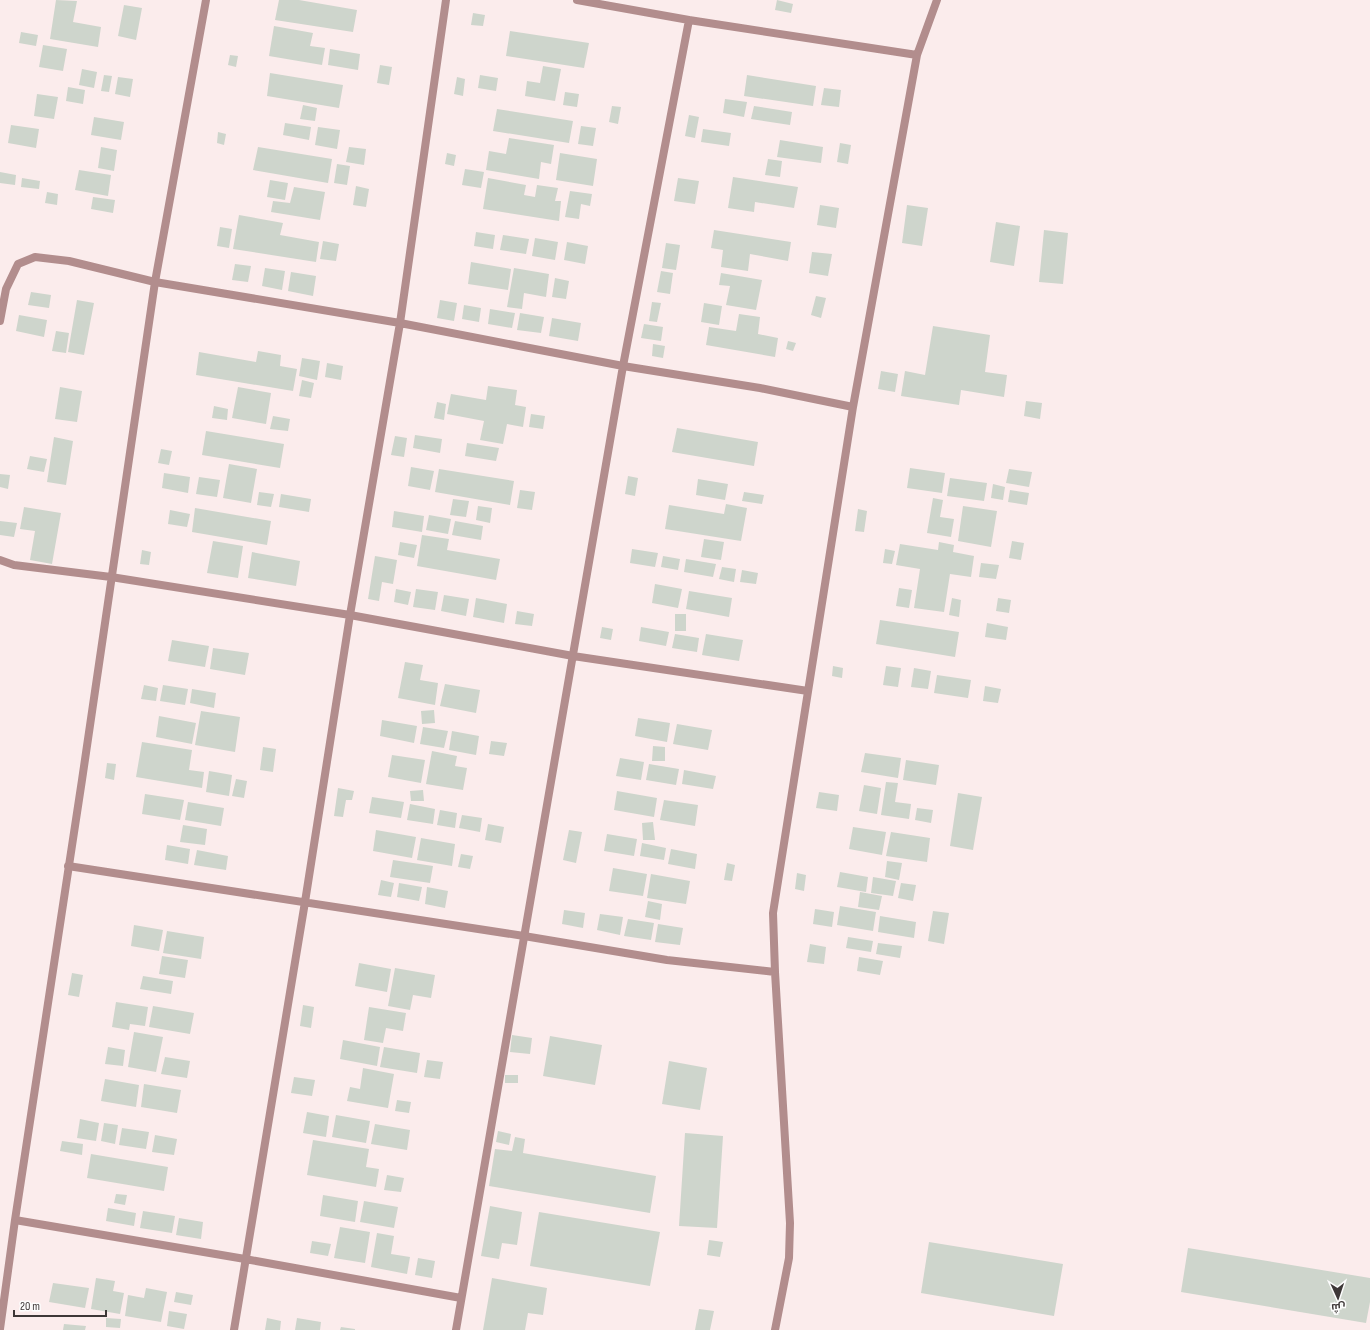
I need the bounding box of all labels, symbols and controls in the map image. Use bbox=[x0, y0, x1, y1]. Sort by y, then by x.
north arrow bbox=[1318, 1278, 1358, 1318]
scale bar bbox=[14, 1292, 106, 1318]
text: 20 m bbox=[20, 1299, 40, 1314]
text: ش bbox=[1331, 1301, 1346, 1314]

